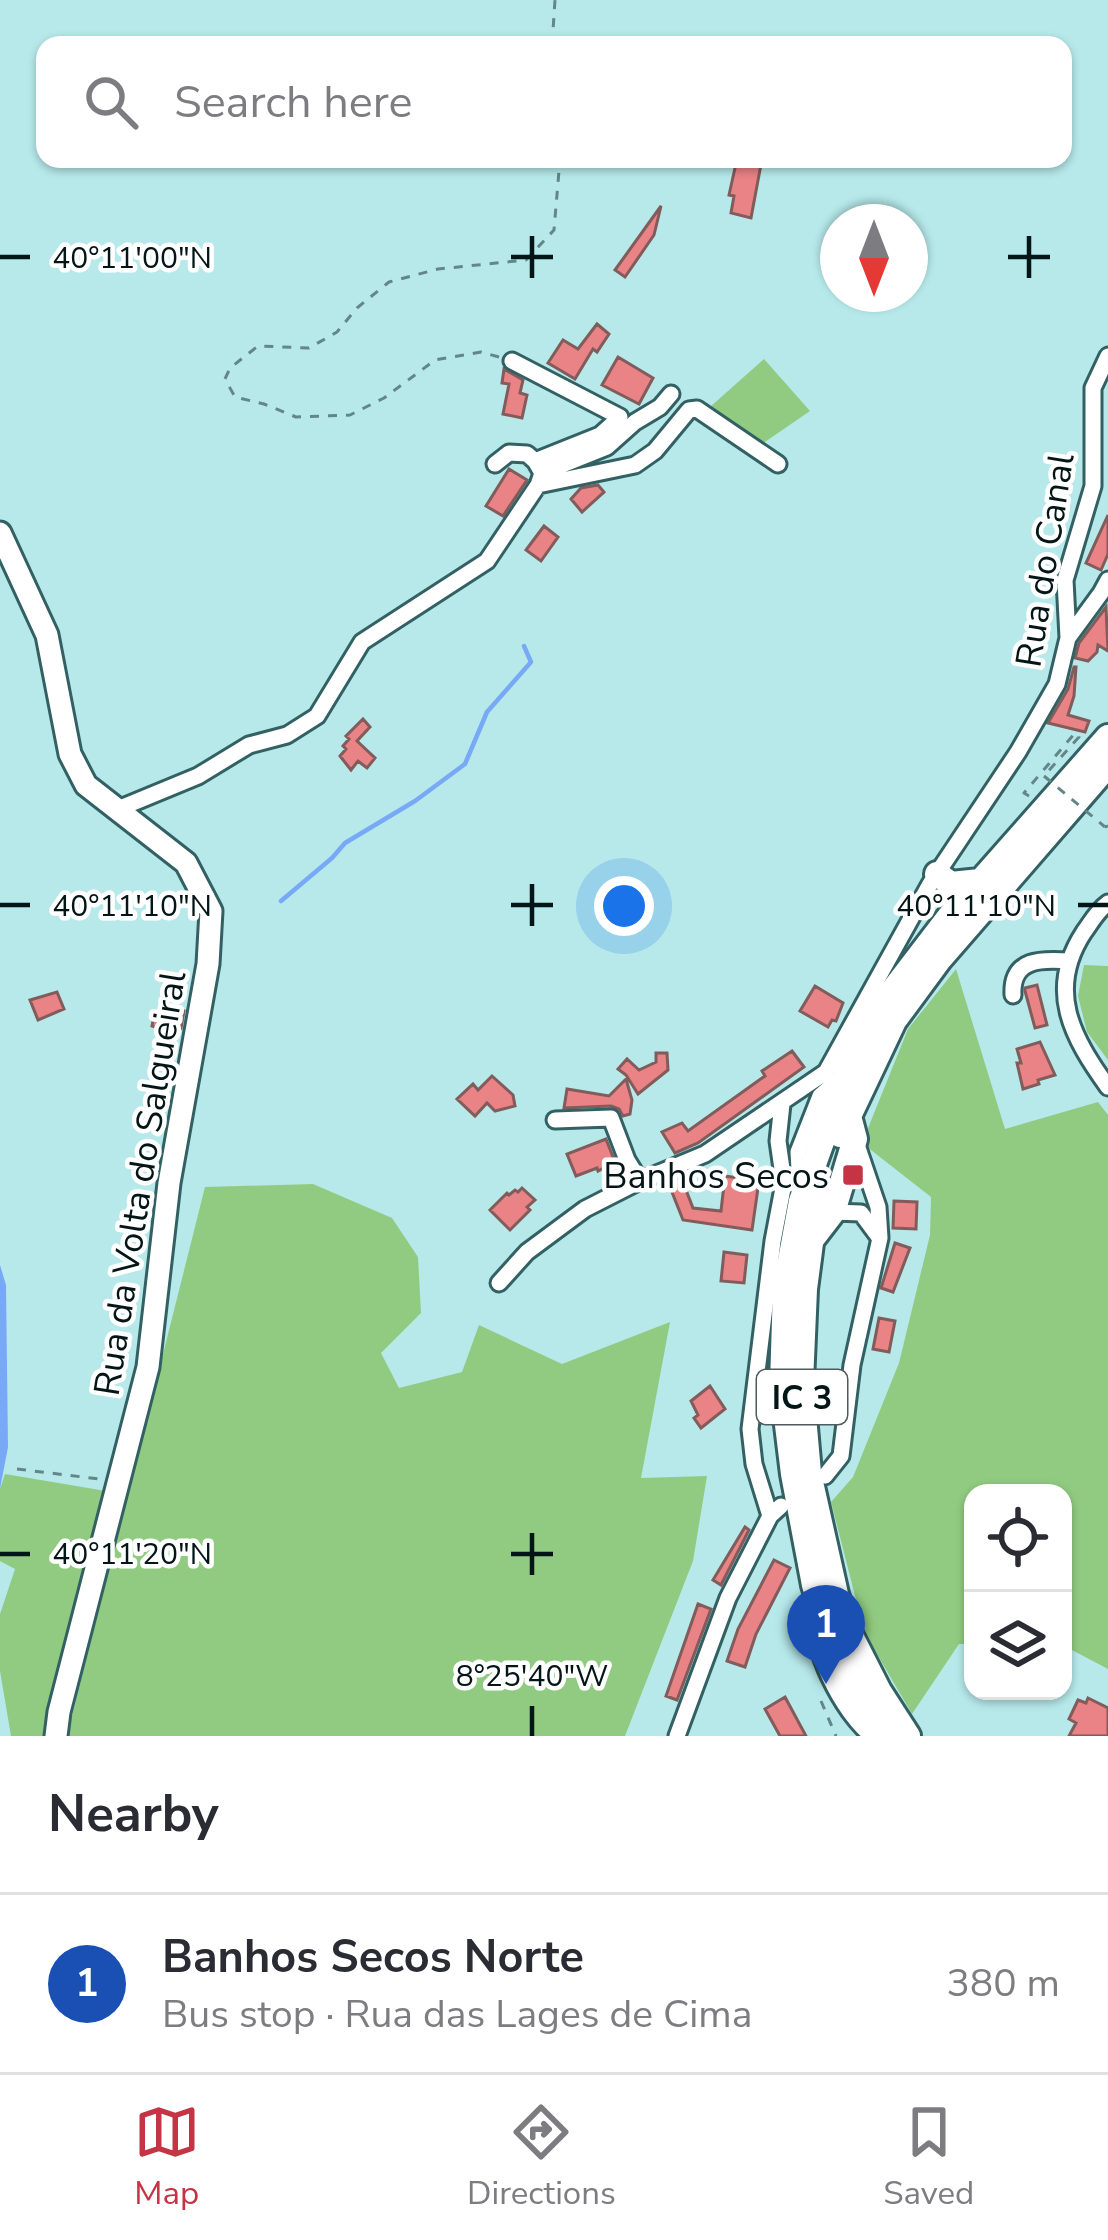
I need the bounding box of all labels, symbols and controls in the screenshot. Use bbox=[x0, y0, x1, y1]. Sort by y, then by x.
search box bbox=[36, 36, 1072, 168]
icon: search bbox=[78, 69, 144, 135]
text: Search here bbox=[174, 72, 413, 133]
north arrow bbox=[820, 204, 928, 312]
text: 40°11'00"N bbox=[52, 238, 212, 279]
street label: Rua do Canal bbox=[1004, 450, 1087, 671]
your location bbox=[594, 876, 654, 936]
text: 40°11'10"N bbox=[52, 886, 212, 927]
text: 40°11'10"N bbox=[896, 886, 1056, 927]
street label: Rua da Volta do Salgueiral bbox=[83, 967, 198, 1399]
place label: Banhos Secos bbox=[603, 1152, 829, 1201]
marker: Banhos Secos bbox=[840, 1162, 866, 1188]
road number: IC 3 bbox=[757, 1370, 847, 1424]
map controls bbox=[964, 1484, 1072, 1700]
button: locate bbox=[964, 1484, 1072, 1592]
text: 40°11'20"N bbox=[52, 1534, 212, 1575]
pin: 1 bbox=[787, 1585, 865, 1684]
button: layers bbox=[964, 1592, 1072, 1700]
text: 8°25'40"W bbox=[456, 1656, 608, 1697]
text: Nearby bbox=[48, 1779, 219, 1849]
text: Banhos Secos Norte bbox=[162, 1927, 584, 1988]
text: 1 bbox=[75, 1957, 99, 2010]
text: 380 m bbox=[946, 1957, 1060, 2010]
text: Bus stop · Rua das Lages de Cima bbox=[162, 1988, 752, 2041]
tab: Map bbox=[134, 2099, 200, 2216]
tab: Directions bbox=[467, 2099, 616, 2216]
tab: Saved bbox=[883, 2099, 974, 2216]

